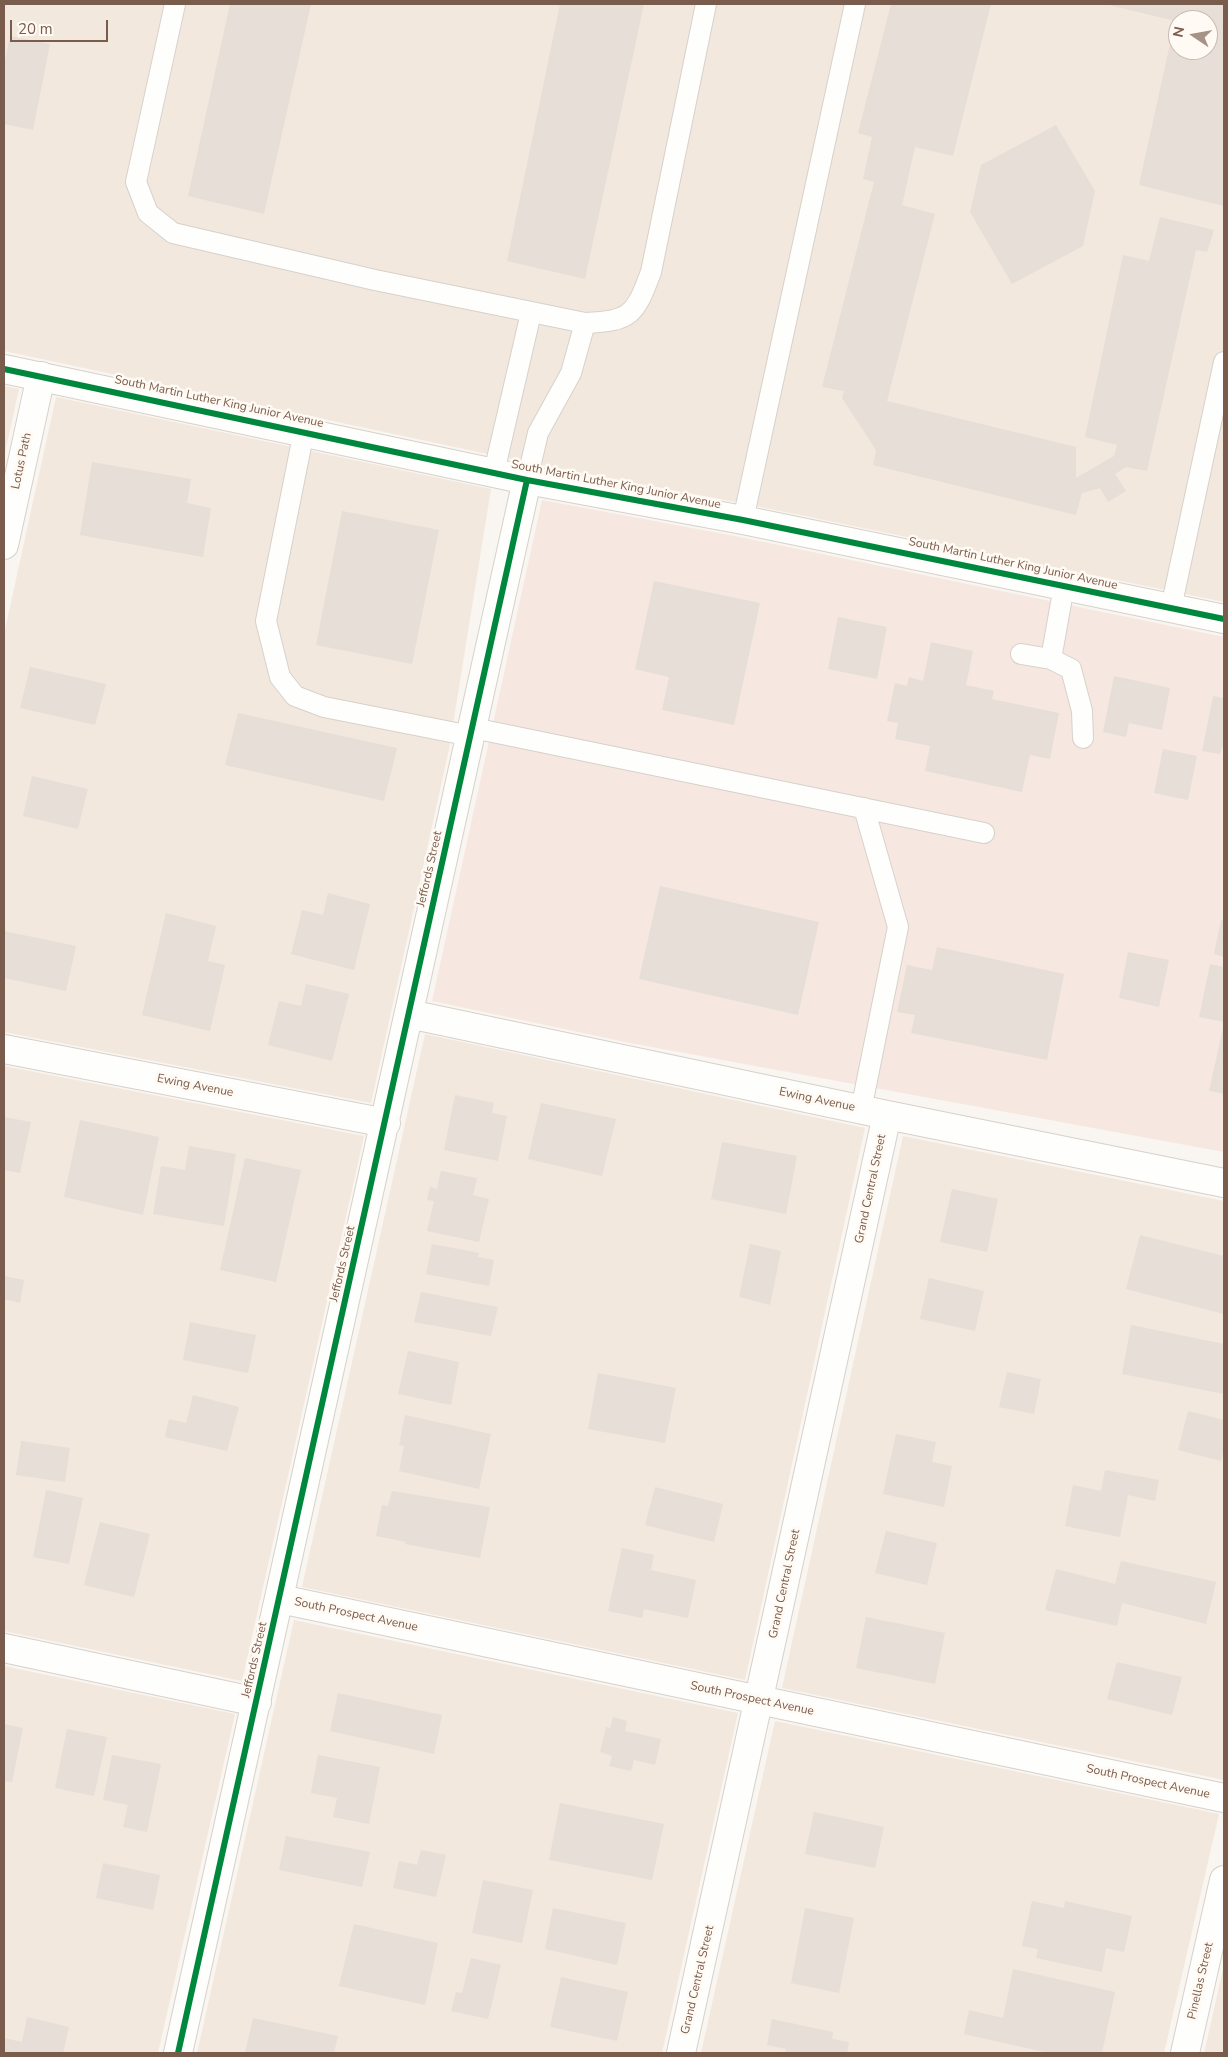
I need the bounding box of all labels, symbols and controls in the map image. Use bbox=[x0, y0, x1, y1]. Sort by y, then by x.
scale bar bbox=[12, 10, 110, 42]
north arrow bbox=[1168, 10, 1218, 60]
text: 20 m bbox=[18, 19, 53, 39]
text: N bbox=[1168, 25, 1189, 39]
street label: South Martin Luther King Junior Avenue bbox=[113, 373, 325, 431]
street label: Lotus Path bbox=[9, 431, 35, 491]
street label: South Martin Luther King Junior Avenue bbox=[510, 458, 722, 512]
street label: South Martin Luther King Junior Avenue bbox=[907, 535, 1119, 593]
street label: Jeffords Street bbox=[414, 830, 446, 908]
street label: Ewing Avenue bbox=[156, 1072, 234, 1100]
street label: Ewing Avenue bbox=[778, 1085, 856, 1115]
street label: Grand Central Street bbox=[852, 1133, 890, 1245]
street label: Jeffords Street bbox=[327, 1225, 359, 1303]
street label: Grand Central Street bbox=[766, 1528, 804, 1640]
street label: South Prospect Avenue bbox=[293, 1595, 419, 1635]
street label: Jeffords Street bbox=[239, 1621, 271, 1699]
street label: South Prospect Avenue bbox=[689, 1679, 815, 1719]
street label: South Prospect Avenue bbox=[1085, 1762, 1211, 1802]
street label: Grand Central Street bbox=[678, 1924, 718, 2036]
street label: Pinellas Street bbox=[1185, 1941, 1217, 2021]

